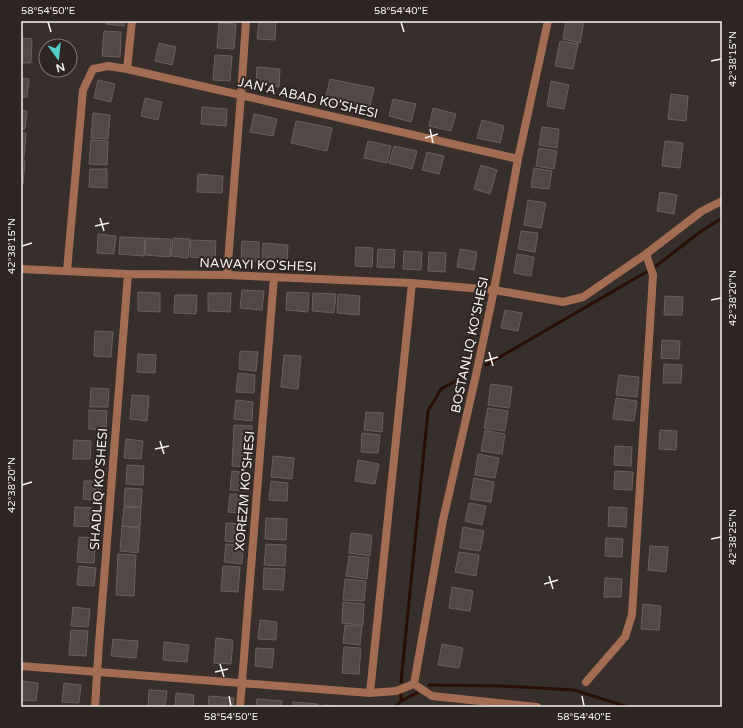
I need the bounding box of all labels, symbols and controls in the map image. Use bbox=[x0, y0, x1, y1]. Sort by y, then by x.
text: 58°54'50"E bbox=[21, 5, 75, 17]
text: 58°54'40"E bbox=[374, 5, 428, 17]
text: 42°38'15"N bbox=[727, 31, 739, 87]
north arrow bbox=[38, 38, 78, 78]
text: N bbox=[55, 60, 66, 75]
street label: JAN'A ABAD KO'SHESI bbox=[236, 74, 380, 122]
text: 42°38'15"N bbox=[6, 218, 18, 274]
street label: NAWAYI KO'SHESI bbox=[199, 255, 317, 275]
text: 42°38'20"N bbox=[727, 270, 739, 326]
street label: BOSTANLIQ KO'SHESI bbox=[448, 275, 492, 415]
street label: SHADLIQ KO'SHESI bbox=[87, 428, 111, 550]
street label: XOREZM KO'SHESI bbox=[232, 430, 258, 552]
text: 42°38'20"N bbox=[6, 457, 18, 513]
text: 42°38'25"N bbox=[727, 509, 739, 565]
text: 58°54'50"E bbox=[204, 711, 258, 723]
text: 58°54'40"E bbox=[557, 711, 611, 723]

